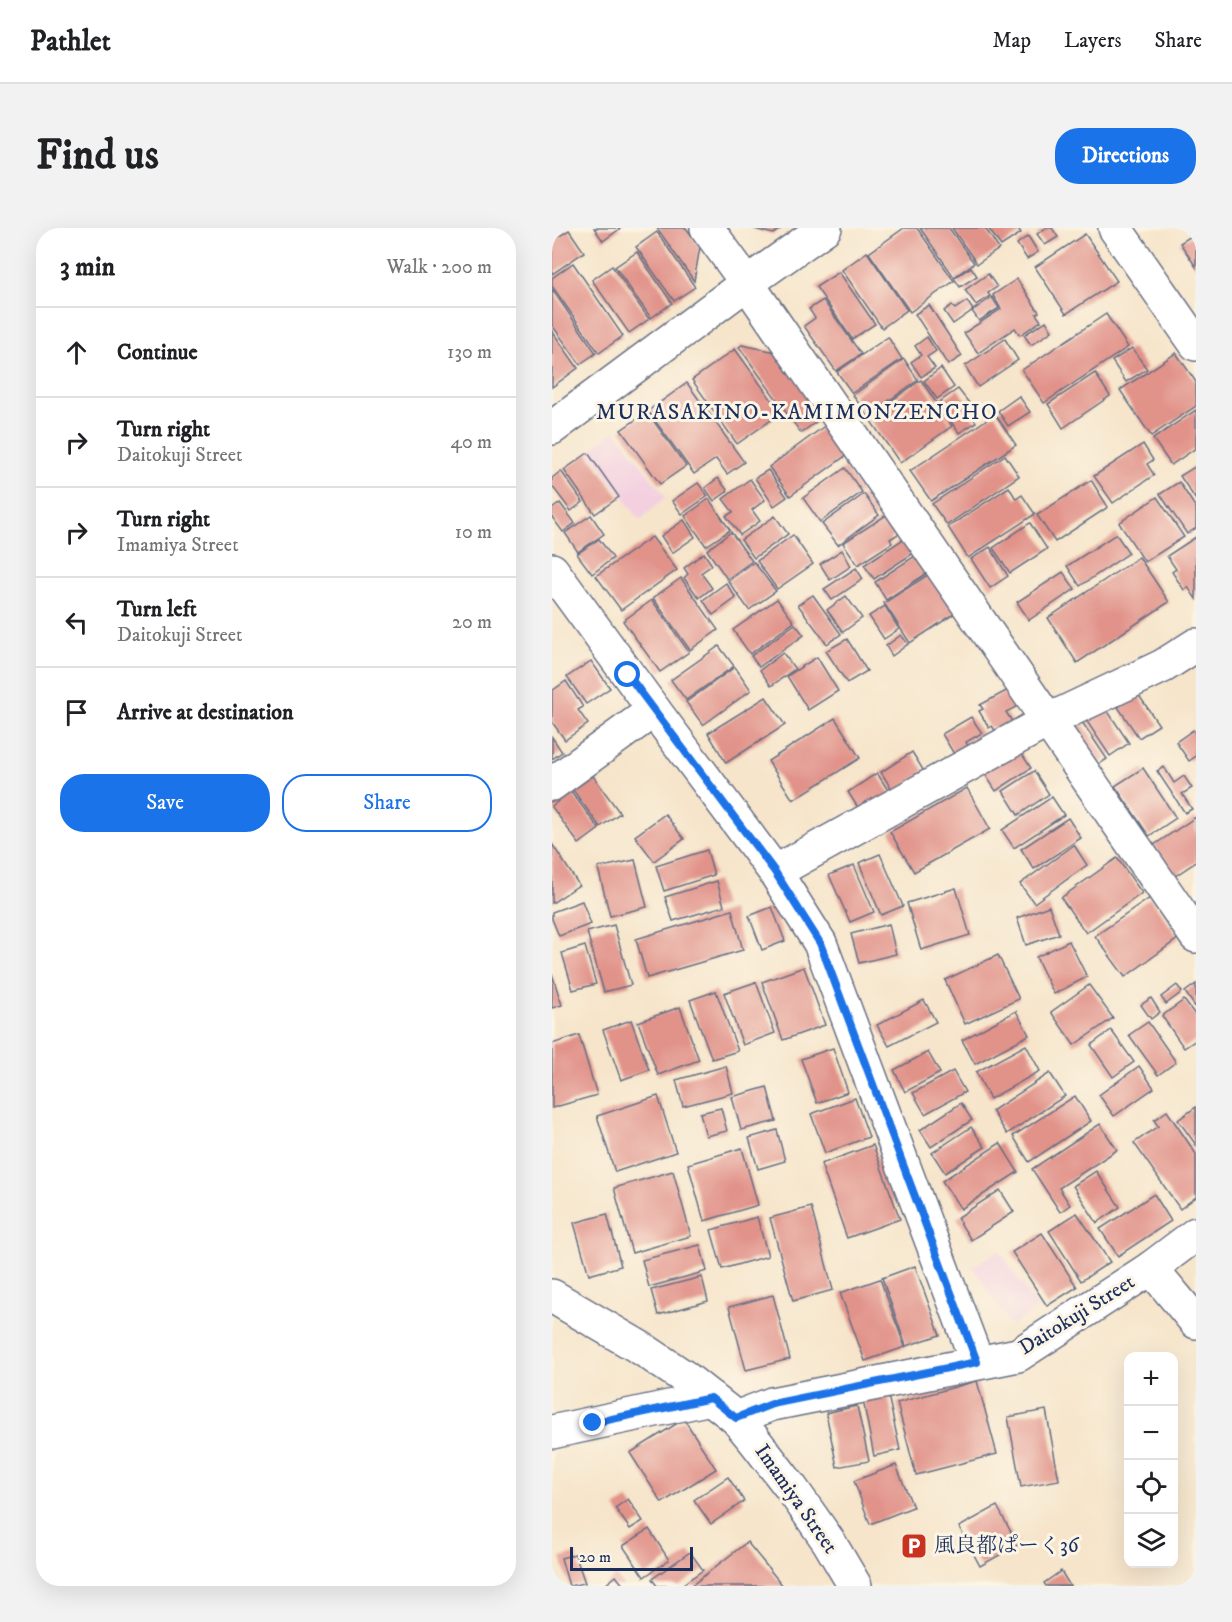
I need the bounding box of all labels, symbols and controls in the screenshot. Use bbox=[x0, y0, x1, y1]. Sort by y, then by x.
text: Pathlet bbox=[30, 24, 111, 59]
text: Map bbox=[992, 28, 1031, 54]
text: Layers bbox=[1064, 28, 1122, 54]
text: Share bbox=[1155, 28, 1202, 54]
button: Directions bbox=[1055, 128, 1196, 184]
text: Find us bbox=[36, 130, 159, 182]
text: 3 min bbox=[60, 251, 115, 284]
text: Walk · 200 m bbox=[386, 255, 492, 280]
icon: ahead bbox=[60, 336, 93, 369]
text: Continue bbox=[117, 339, 198, 366]
text: 130 m bbox=[447, 340, 492, 365]
district label: MURASAKINO-KAMIMONZENCHO bbox=[596, 399, 998, 426]
text: Turn right bbox=[117, 416, 210, 443]
icon: right bbox=[60, 426, 93, 459]
text: 40 m bbox=[450, 430, 492, 455]
text: Daitokuji Street bbox=[117, 443, 243, 468]
text: Turn right bbox=[117, 506, 210, 533]
icon: right bbox=[60, 516, 93, 549]
text: 10 m bbox=[455, 520, 492, 545]
text: Imamiya Street bbox=[117, 533, 239, 558]
text: Turn left bbox=[117, 596, 197, 623]
icon: left bbox=[60, 606, 93, 639]
text: 20 m bbox=[452, 610, 492, 635]
text: Daitokuji Street bbox=[117, 623, 243, 648]
route start bbox=[614, 661, 640, 687]
icon: arrive bbox=[60, 696, 93, 729]
text: Arrive at destination bbox=[117, 699, 294, 726]
button: Save bbox=[60, 774, 270, 832]
button: Share bbox=[282, 774, 492, 832]
street label: Daitokuji Street bbox=[1014, 1269, 1140, 1361]
map controls bbox=[1124, 1352, 1178, 1568]
button: + bbox=[1124, 1352, 1178, 1406]
button: − bbox=[1124, 1406, 1178, 1460]
route end bbox=[579, 1409, 605, 1435]
street label: Imamiya Street bbox=[749, 1439, 843, 1559]
button: locate bbox=[1124, 1460, 1178, 1514]
button: layers bbox=[1124, 1514, 1178, 1568]
parking icon: 風良都ぱーく36 bbox=[899, 1531, 929, 1561]
place label: 風良都ぱーく36 bbox=[934, 1533, 1080, 1559]
scale bar bbox=[570, 1544, 693, 1572]
text: 20 m bbox=[579, 1547, 611, 1567]

